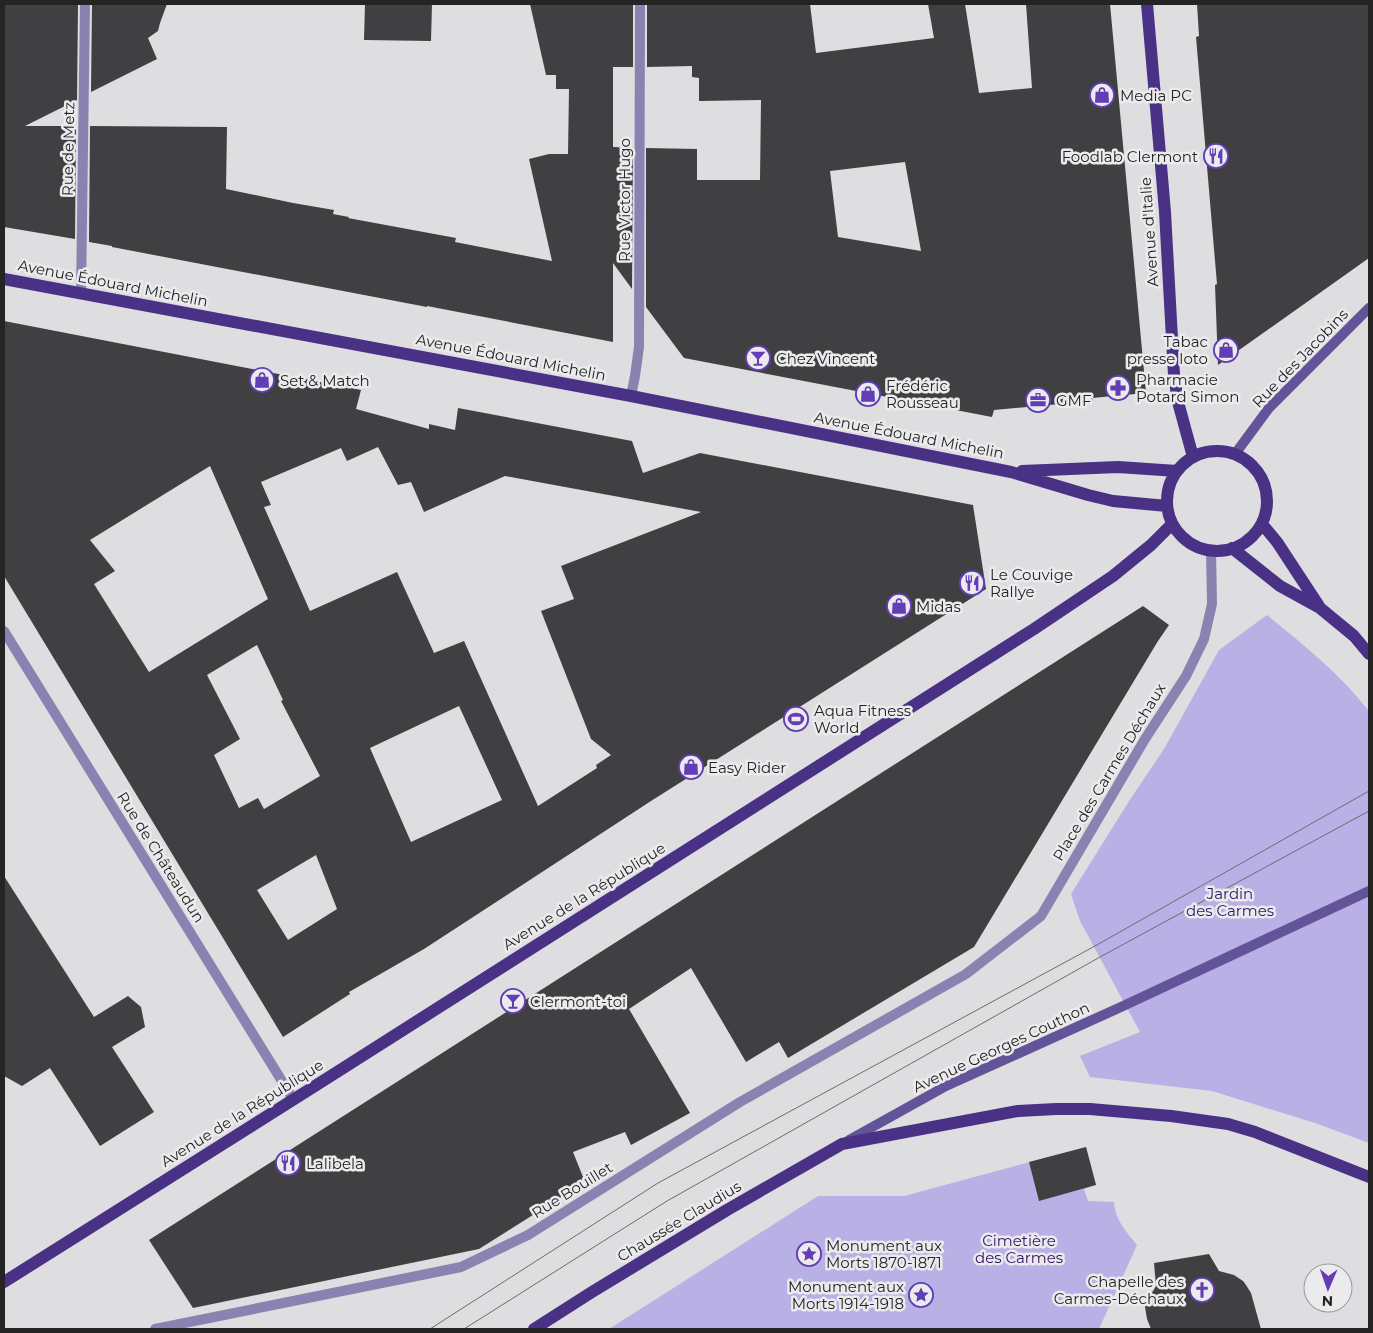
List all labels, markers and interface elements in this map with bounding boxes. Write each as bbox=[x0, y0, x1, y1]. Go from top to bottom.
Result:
shop icon: Media PC bbox=[1089, 82, 1115, 108]
place label: Media PC bbox=[1120, 86, 1192, 105]
street label: Rue de Metz bbox=[58, 101, 78, 196]
street label: Rue Victor Hugo bbox=[615, 138, 634, 262]
restaurant icon: Foodlab Clermont bbox=[1203, 143, 1229, 169]
place label: Foodlab Clermont bbox=[1062, 147, 1198, 166]
street label: Avenue d'Italie bbox=[1136, 176, 1162, 288]
street label: Avenue Édouard Michelin bbox=[16, 255, 210, 311]
street label: Rue des Jacobins bbox=[1248, 305, 1352, 411]
street label: Avenue Édouard Michelin bbox=[414, 329, 608, 385]
place label: Tabac presse loto bbox=[1127, 332, 1208, 368]
shop icon: Tabac presse loto bbox=[1213, 337, 1239, 363]
bar icon: Chez Vincent bbox=[745, 345, 771, 371]
place label: Chez Vincent bbox=[776, 349, 875, 368]
shop icon: Set & Match bbox=[249, 367, 275, 393]
place label: Pharmacie Potard Simon bbox=[1136, 370, 1239, 406]
place label: Set & Match bbox=[280, 371, 370, 390]
pharmacy icon: Pharmacie Potard Simon bbox=[1105, 375, 1131, 401]
place label: Frédéric Rousseau bbox=[886, 376, 959, 412]
shop icon: Frédéric Rousseau bbox=[855, 381, 881, 407]
office icon: GMF bbox=[1025, 387, 1051, 413]
place label: GMF bbox=[1056, 391, 1091, 410]
street label: Avenue Édouard Michelin bbox=[812, 407, 1006, 463]
place label: Le Couvige Rallye bbox=[990, 565, 1073, 601]
restaurant icon: Le Couvige Rallye bbox=[959, 570, 985, 596]
shop icon: Midas bbox=[886, 593, 912, 619]
place label: Midas bbox=[916, 597, 961, 616]
street label: Place des Carmes Déchaux bbox=[1048, 680, 1170, 864]
place label: Aqua Fitness World bbox=[814, 701, 911, 737]
sports icon: Aqua Fitness World bbox=[783, 706, 809, 732]
shop icon: Easy Rider bbox=[678, 754, 704, 780]
place label: Easy Rider bbox=[708, 758, 786, 777]
street label: Rue de Châteaudun bbox=[113, 788, 209, 926]
street label: Avenue de la République bbox=[499, 838, 669, 954]
park label: Jardin des Carmes bbox=[1186, 884, 1274, 920]
bar icon: Clermont-toi bbox=[500, 988, 526, 1014]
place label: Clermont-toi bbox=[530, 992, 626, 1011]
street label: Avenue Georges Couthon bbox=[910, 998, 1092, 1096]
street label: Avenue de la République bbox=[157, 1055, 327, 1171]
restaurant icon: Lalibela bbox=[275, 1150, 301, 1176]
place label: Lalibela bbox=[306, 1154, 364, 1173]
street label: Rue Bouillet bbox=[528, 1158, 616, 1222]
street label: Chaussée Claudius bbox=[613, 1176, 745, 1266]
park label: Cimetière des Carmes bbox=[975, 1231, 1063, 1267]
place label: Monument aux Morts 1870-1871 bbox=[826, 1236, 942, 1272]
place icon: Monument aux Morts 1870-1871 bbox=[796, 1241, 822, 1267]
north arrow bbox=[1303, 1263, 1353, 1313]
place label: Chapelle des Carmes-Déchaux bbox=[1054, 1272, 1184, 1308]
place label: Monument aux Morts 1914-1918 bbox=[788, 1277, 904, 1313]
church icon: Chapelle des Carmes-Déchaux bbox=[1189, 1277, 1215, 1303]
place icon: Monument aux Morts 1914-1918 bbox=[908, 1282, 934, 1308]
text: N bbox=[1322, 1292, 1334, 1310]

